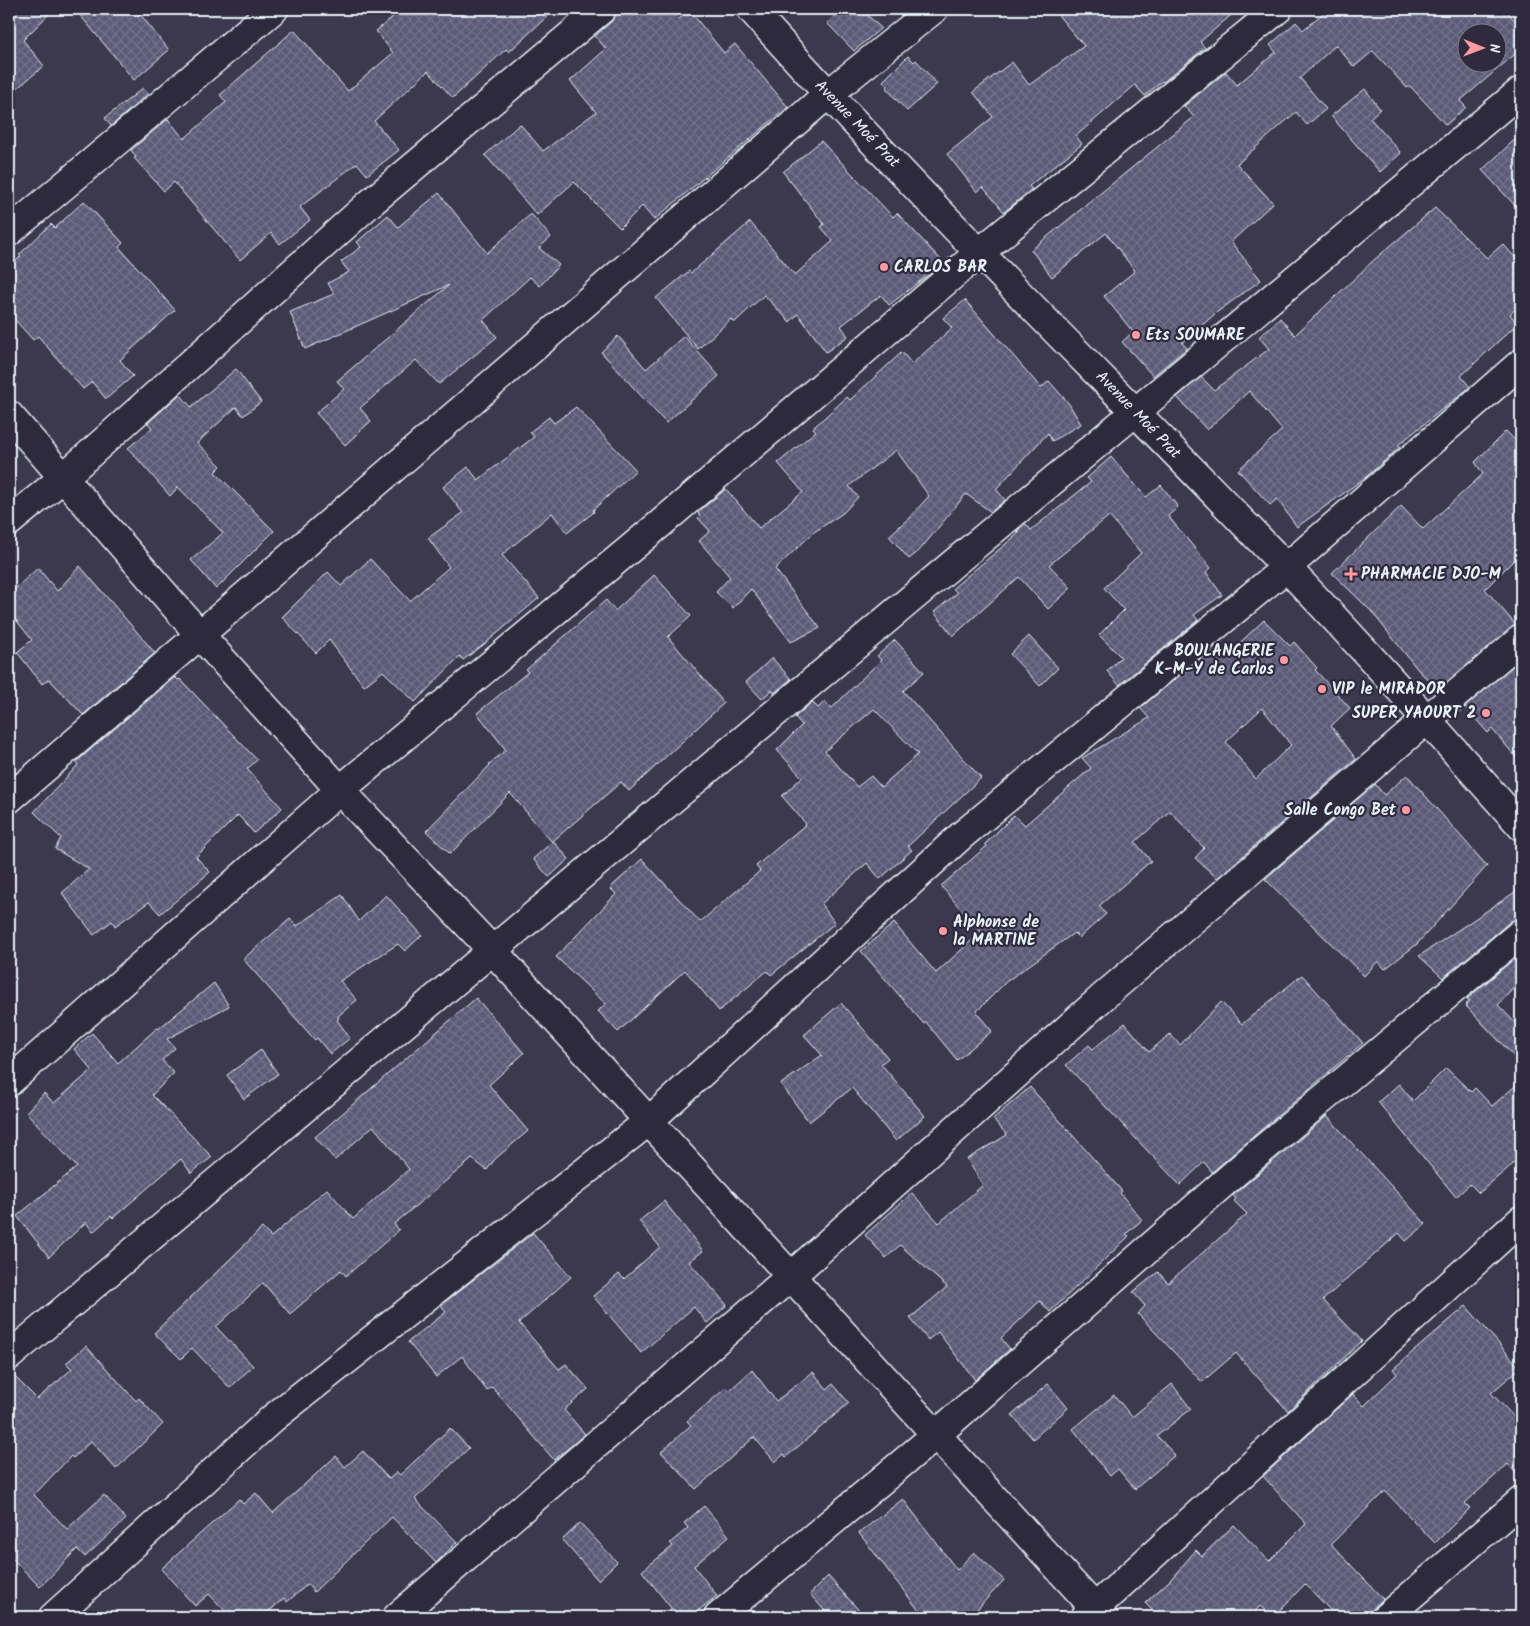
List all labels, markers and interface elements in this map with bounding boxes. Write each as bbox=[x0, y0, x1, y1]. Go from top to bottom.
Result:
north arrow bbox=[1458, 22, 1508, 72]
text: N bbox=[1483, 44, 1505, 53]
street label: Avenue Moé Prat bbox=[808, 74, 906, 174]
place label: CARLOS BAR bbox=[894, 255, 987, 280]
marker: CARLOS BAR bbox=[878, 261, 890, 273]
place label: Ets SOUMARE bbox=[1146, 323, 1246, 348]
marker: Ets SOUMARE bbox=[1130, 329, 1142, 341]
street label: Avenue Moé Prat bbox=[1089, 365, 1187, 465]
place label: PHARMACIE DJO-M bbox=[1361, 562, 1502, 587]
marker: PHARMACIE DJO-M bbox=[1345, 568, 1357, 580]
place label: BOULANGERIE K-M-Y de Carlos bbox=[1155, 639, 1275, 682]
marker: BOULANGERIE K-M-Y de Carlos bbox=[1278, 654, 1290, 666]
place label: VIP le MIRADOR bbox=[1332, 677, 1446, 702]
marker: VIP le MIRADOR bbox=[1316, 683, 1328, 695]
place label: SUPER YAOURT 2 bbox=[1352, 701, 1476, 726]
marker: SUPER YAOURT 2 bbox=[1480, 707, 1492, 719]
place label: Salle Congo Bet bbox=[1284, 798, 1397, 823]
marker: Salle Congo Bet bbox=[1400, 804, 1412, 816]
place label: Alphonse de la MARTINE bbox=[953, 910, 1039, 953]
marker: Alphonse de la MARTINE bbox=[937, 925, 949, 937]

